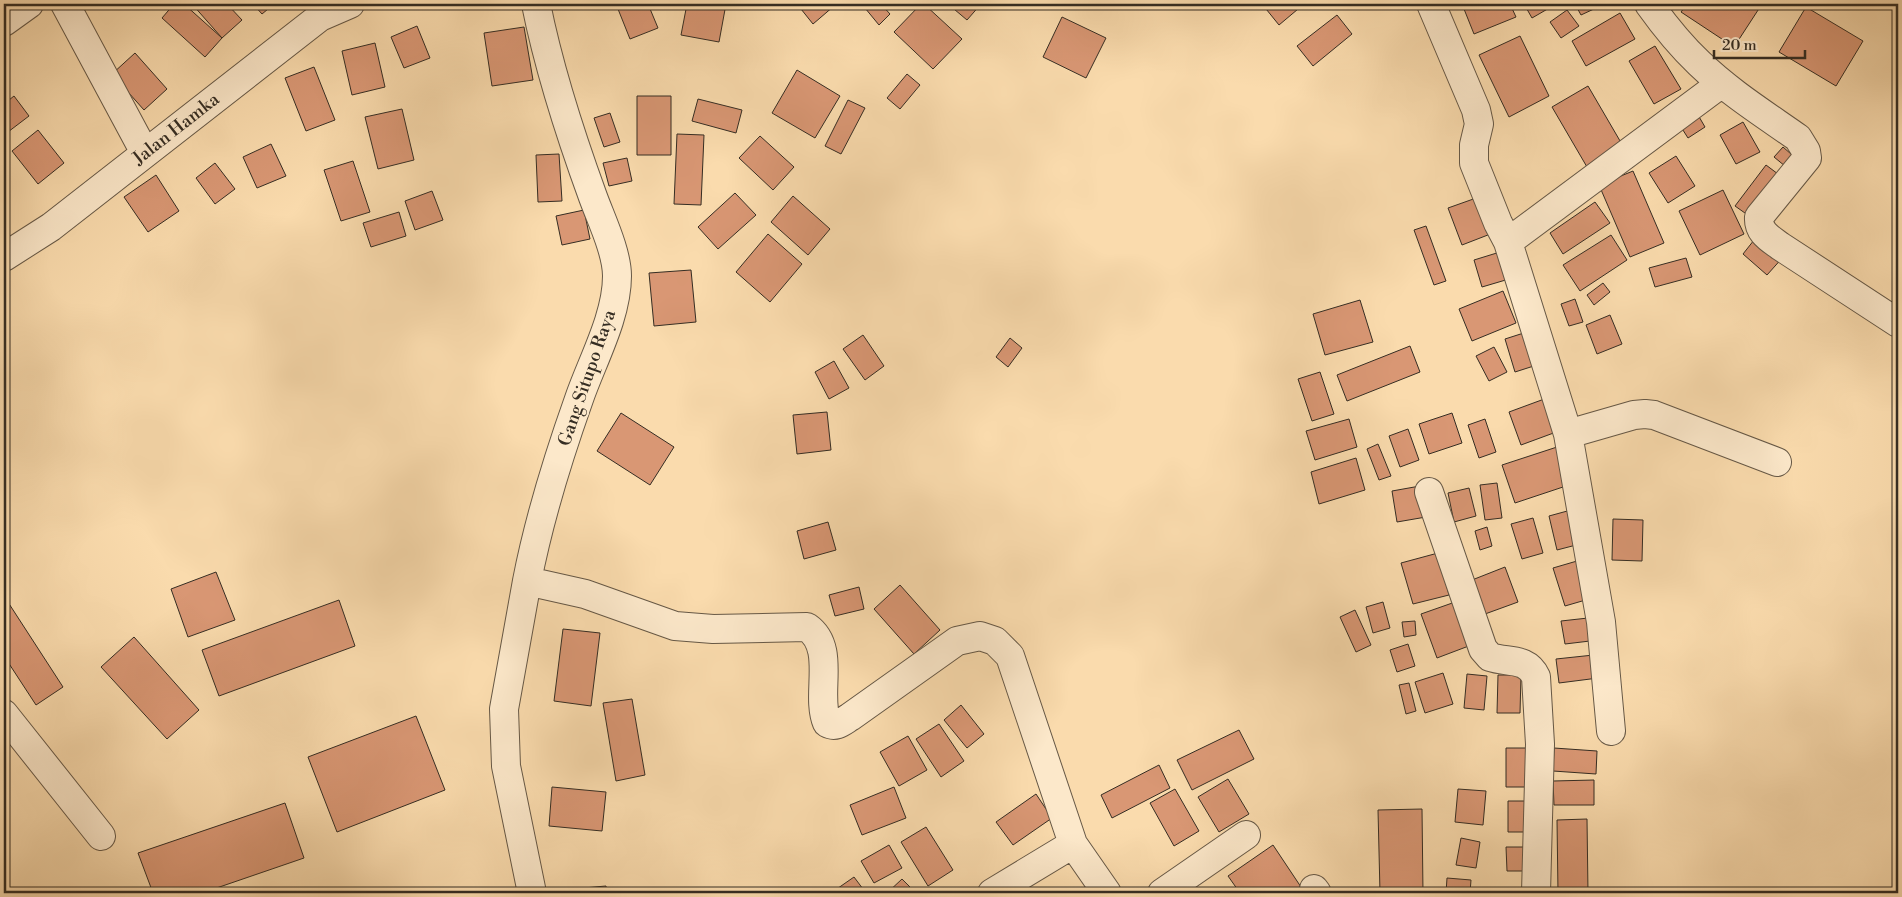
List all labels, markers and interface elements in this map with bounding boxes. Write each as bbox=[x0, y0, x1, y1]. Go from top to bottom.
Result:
scale bar bbox=[1714, 28, 1806, 60]
text: 20 m bbox=[1722, 36, 1757, 55]
street label: Jalan Hamka bbox=[127, 87, 225, 171]
street label: Gang Situpo Raya bbox=[553, 306, 621, 449]

